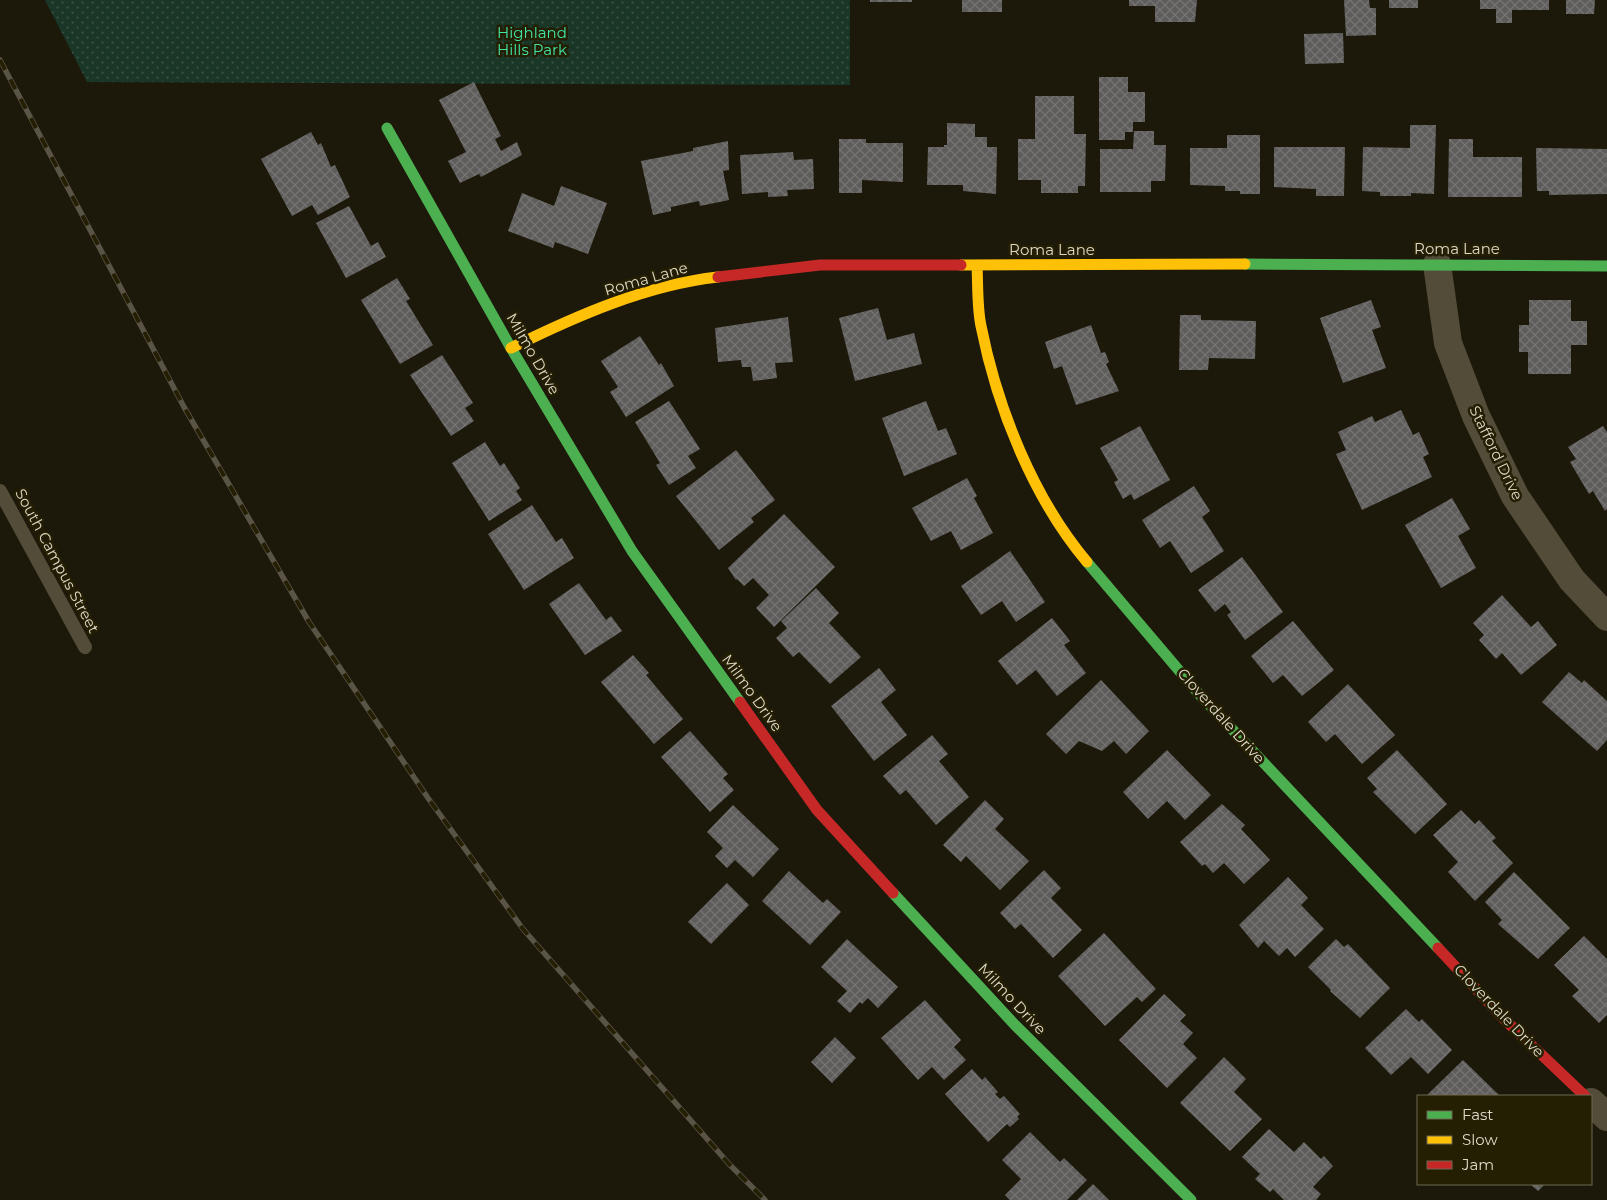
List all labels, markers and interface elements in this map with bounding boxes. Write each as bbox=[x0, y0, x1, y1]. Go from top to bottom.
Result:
park label: Highland Hills Park bbox=[497, 23, 567, 59]
street label: Roma Lane bbox=[1414, 239, 1500, 258]
street label: Roma Lane bbox=[1009, 240, 1095, 259]
street label: Roma Lane bbox=[602, 258, 690, 299]
street label: Milmo Drive bbox=[502, 310, 564, 398]
street label: Stafford Drive bbox=[1465, 403, 1527, 503]
street label: South Campus Street bbox=[11, 485, 104, 636]
street label: Milmo Drive bbox=[718, 650, 787, 735]
street label: Cloverdale Drive bbox=[1173, 664, 1269, 767]
street label: Milmo Drive bbox=[974, 959, 1050, 1038]
street label: Cloverdale Drive bbox=[1450, 960, 1549, 1061]
legend bbox=[1417, 1095, 1592, 1185]
text: Fast bbox=[1462, 1105, 1493, 1124]
text: Slow bbox=[1462, 1130, 1498, 1149]
text: Jam bbox=[1461, 1155, 1494, 1174]

